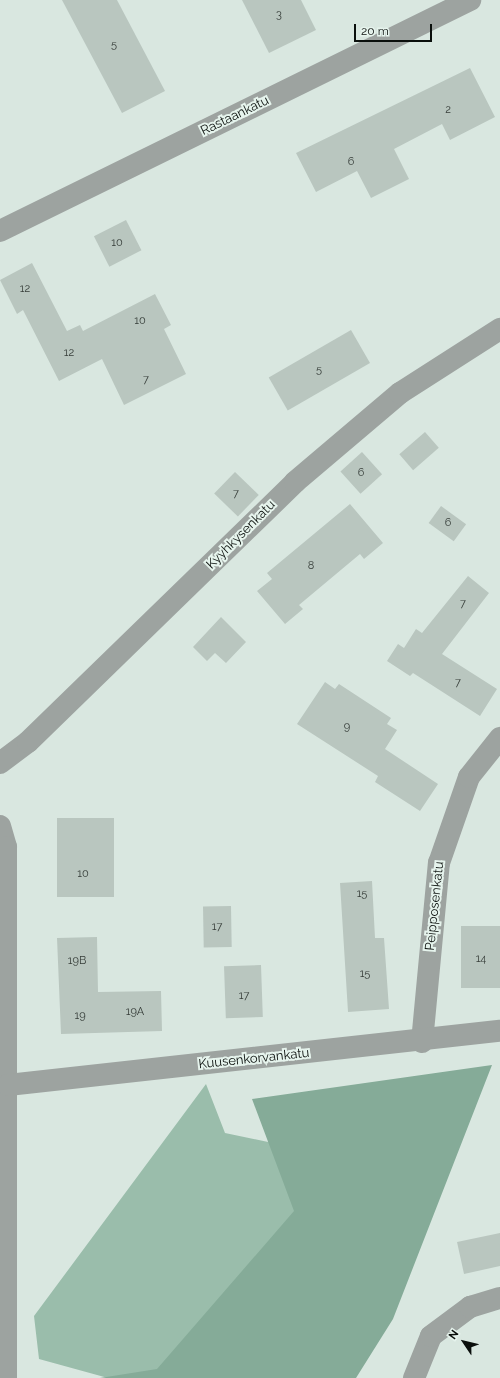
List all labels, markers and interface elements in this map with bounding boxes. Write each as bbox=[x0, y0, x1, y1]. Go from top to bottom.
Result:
house number: 3 bbox=[276, 8, 282, 22]
scale bar bbox=[356, 16, 434, 42]
text: 20 m bbox=[361, 24, 389, 38]
house number: 5 bbox=[111, 38, 117, 52]
street label: Rastaankatu bbox=[198, 93, 272, 139]
house number: 2 bbox=[445, 103, 451, 117]
house number: 6 bbox=[348, 155, 354, 169]
house number: 10 bbox=[111, 236, 123, 250]
house number: 12 bbox=[20, 282, 30, 296]
house number: 10 bbox=[134, 314, 146, 328]
house number: 12 bbox=[64, 346, 74, 360]
house number: 5 bbox=[316, 363, 322, 377]
house number: 7 bbox=[143, 373, 149, 387]
house number: 6 bbox=[358, 466, 364, 480]
house number: 7 bbox=[233, 487, 239, 501]
street label: Kyyhkysenkatu bbox=[203, 497, 279, 573]
house number: 6 bbox=[445, 516, 451, 530]
house number: 8 bbox=[308, 559, 314, 573]
house number: 7 bbox=[460, 597, 466, 611]
house number: 7 bbox=[455, 676, 461, 690]
house number: 9 bbox=[344, 720, 350, 734]
street label: Peipposenkatu bbox=[423, 861, 447, 951]
house number: 10 bbox=[77, 867, 89, 881]
house number: 15 bbox=[357, 887, 367, 901]
house number: 17 bbox=[212, 920, 222, 934]
house number: 14 bbox=[476, 952, 486, 966]
house number: 19B bbox=[68, 954, 86, 968]
house number: 15 bbox=[360, 967, 370, 981]
house number: 17 bbox=[239, 989, 249, 1003]
house number: 19A bbox=[126, 1005, 144, 1019]
house number: 19 bbox=[74, 1009, 86, 1023]
street label: Kuusenkorvankatu bbox=[198, 1045, 310, 1073]
north arrow bbox=[444, 1322, 484, 1362]
text: N bbox=[446, 1328, 461, 1342]

